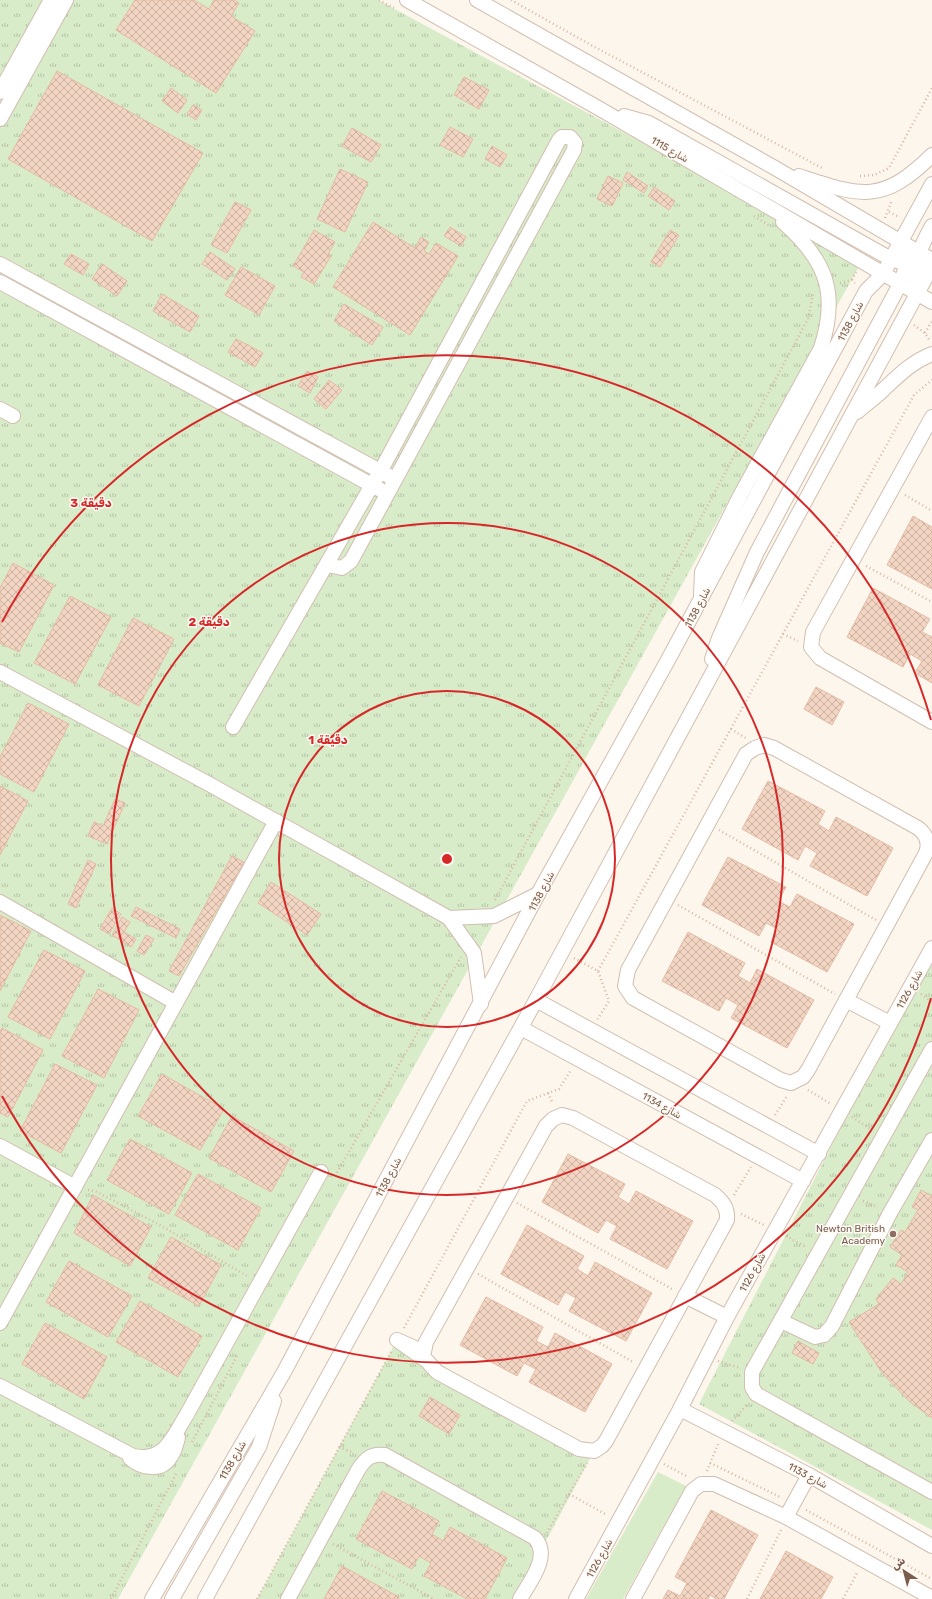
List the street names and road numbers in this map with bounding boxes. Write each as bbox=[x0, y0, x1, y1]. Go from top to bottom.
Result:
street label: شارع 1115 bbox=[648, 134, 690, 166]
street label: شارع 1138 bbox=[835, 300, 867, 344]
street label: شارع 1138 bbox=[682, 586, 714, 630]
street label: شارع 1138 bbox=[526, 870, 558, 914]
street label: شارع 1126 bbox=[894, 968, 926, 1012]
street label: شارع 1134 bbox=[639, 1090, 683, 1122]
street label: شارع 1138 bbox=[373, 1156, 405, 1200]
street label: شارع 1126 bbox=[737, 1251, 769, 1295]
street label: شارع 1138 bbox=[217, 1439, 250, 1483]
street label: شارع 1133 bbox=[785, 1460, 829, 1492]
street label: شارع 1126 bbox=[584, 1537, 616, 1581]

